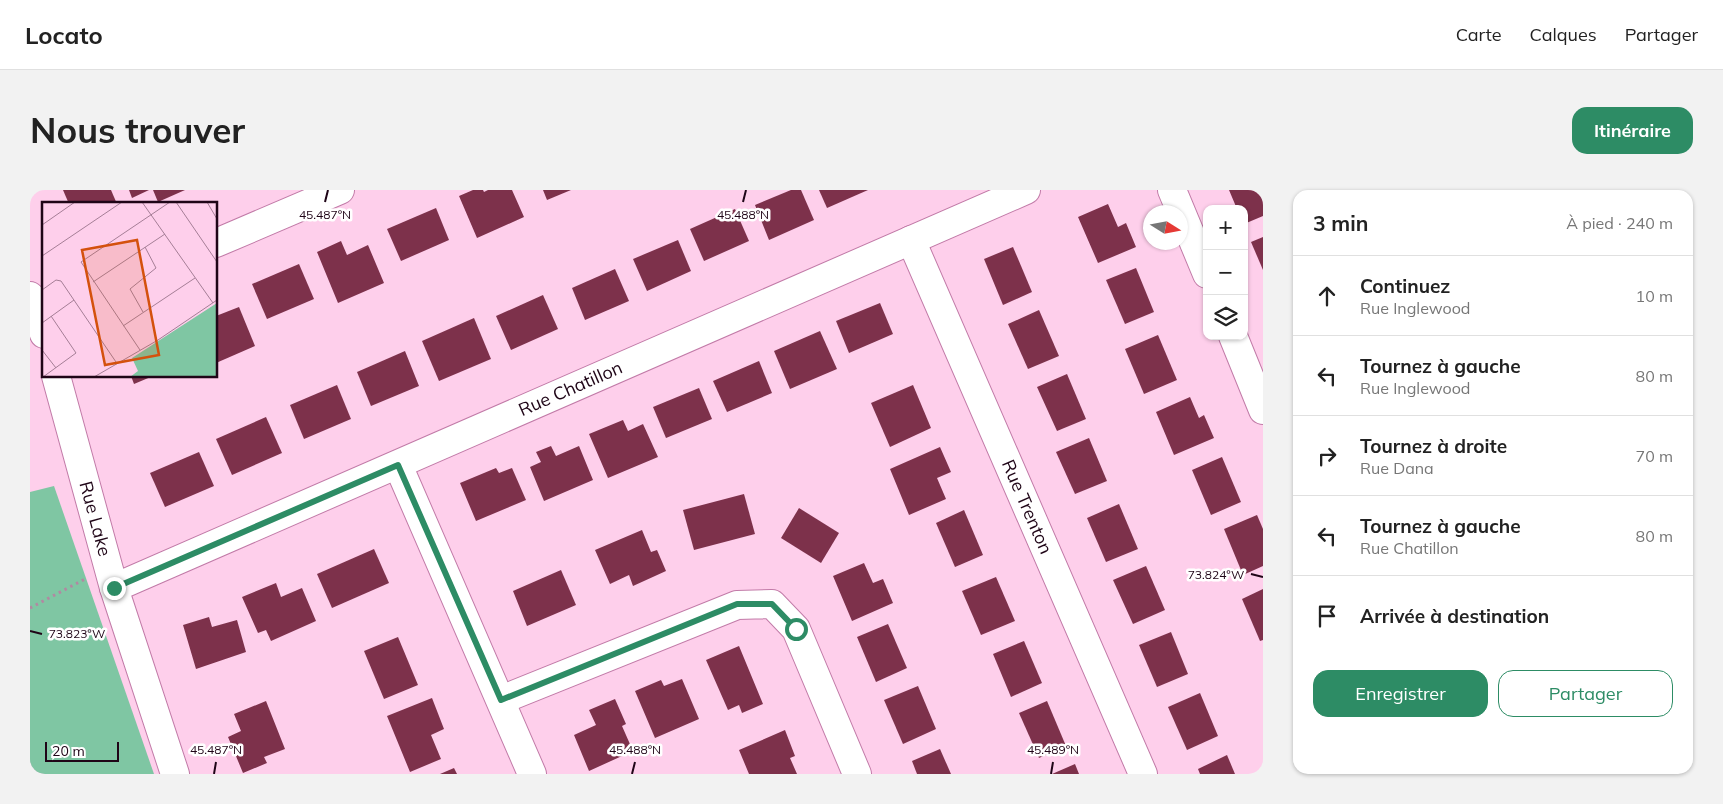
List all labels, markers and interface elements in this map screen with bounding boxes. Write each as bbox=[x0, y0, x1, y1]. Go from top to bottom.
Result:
text: Locato bbox=[25, 20, 103, 50]
text: Carte bbox=[1456, 23, 1502, 46]
text: Calques bbox=[1530, 23, 1597, 46]
text: Partager bbox=[1625, 23, 1698, 46]
button: Itinéraire bbox=[1572, 107, 1693, 154]
text: Nous trouver bbox=[30, 108, 245, 152]
inset map bbox=[42, 202, 218, 378]
north arrow bbox=[1143, 205, 1188, 250]
map controls bbox=[1203, 205, 1248, 340]
button: + bbox=[1203, 205, 1248, 250]
text: 45.487°N bbox=[299, 207, 351, 222]
text: 45.488°N bbox=[717, 207, 769, 222]
text: 3 min bbox=[1313, 210, 1368, 236]
text: À pied · 240 m bbox=[1566, 213, 1673, 233]
button: − bbox=[1203, 250, 1248, 295]
text: Continuez bbox=[1360, 274, 1450, 298]
icon: ahead bbox=[1313, 282, 1341, 310]
text: 10 m bbox=[1636, 286, 1673, 306]
button: layers bbox=[1203, 295, 1248, 340]
text: Rue Inglewood bbox=[1360, 298, 1470, 318]
text: Tournez à gauche bbox=[1360, 354, 1521, 378]
street label: Rue Chatillon bbox=[515, 356, 626, 421]
icon: left bbox=[1313, 362, 1341, 390]
text: 80 m bbox=[1636, 366, 1673, 386]
text: Rue Inglewood bbox=[1360, 378, 1470, 398]
text: Tournez à droite bbox=[1360, 434, 1507, 458]
icon: right bbox=[1313, 442, 1341, 470]
text: 70 m bbox=[1636, 446, 1673, 466]
street label: Rue Trenton bbox=[997, 456, 1058, 557]
text: Rue Dana bbox=[1360, 458, 1434, 478]
street label: Rue Lake bbox=[74, 479, 117, 559]
text: Tournez à gauche bbox=[1360, 514, 1521, 538]
icon: left bbox=[1313, 522, 1341, 550]
text: 80 m bbox=[1636, 526, 1673, 546]
text: Rue Chatillon bbox=[1360, 538, 1459, 558]
text: 73.824°W bbox=[1188, 567, 1244, 582]
route end bbox=[103, 577, 126, 600]
icon: arrive bbox=[1313, 602, 1341, 630]
text: Arrivée à destination bbox=[1360, 604, 1549, 628]
route start bbox=[785, 618, 808, 641]
text: 73.823°W bbox=[49, 626, 105, 641]
button: Enregistrer bbox=[1313, 670, 1488, 717]
button: Partager bbox=[1498, 670, 1673, 717]
scale bar bbox=[45, 739, 119, 762]
text: 20 m bbox=[52, 742, 85, 760]
text: 45.487°N bbox=[190, 742, 242, 757]
text: 45.488°N bbox=[609, 742, 661, 757]
text: 45.489°N bbox=[1027, 742, 1079, 757]

